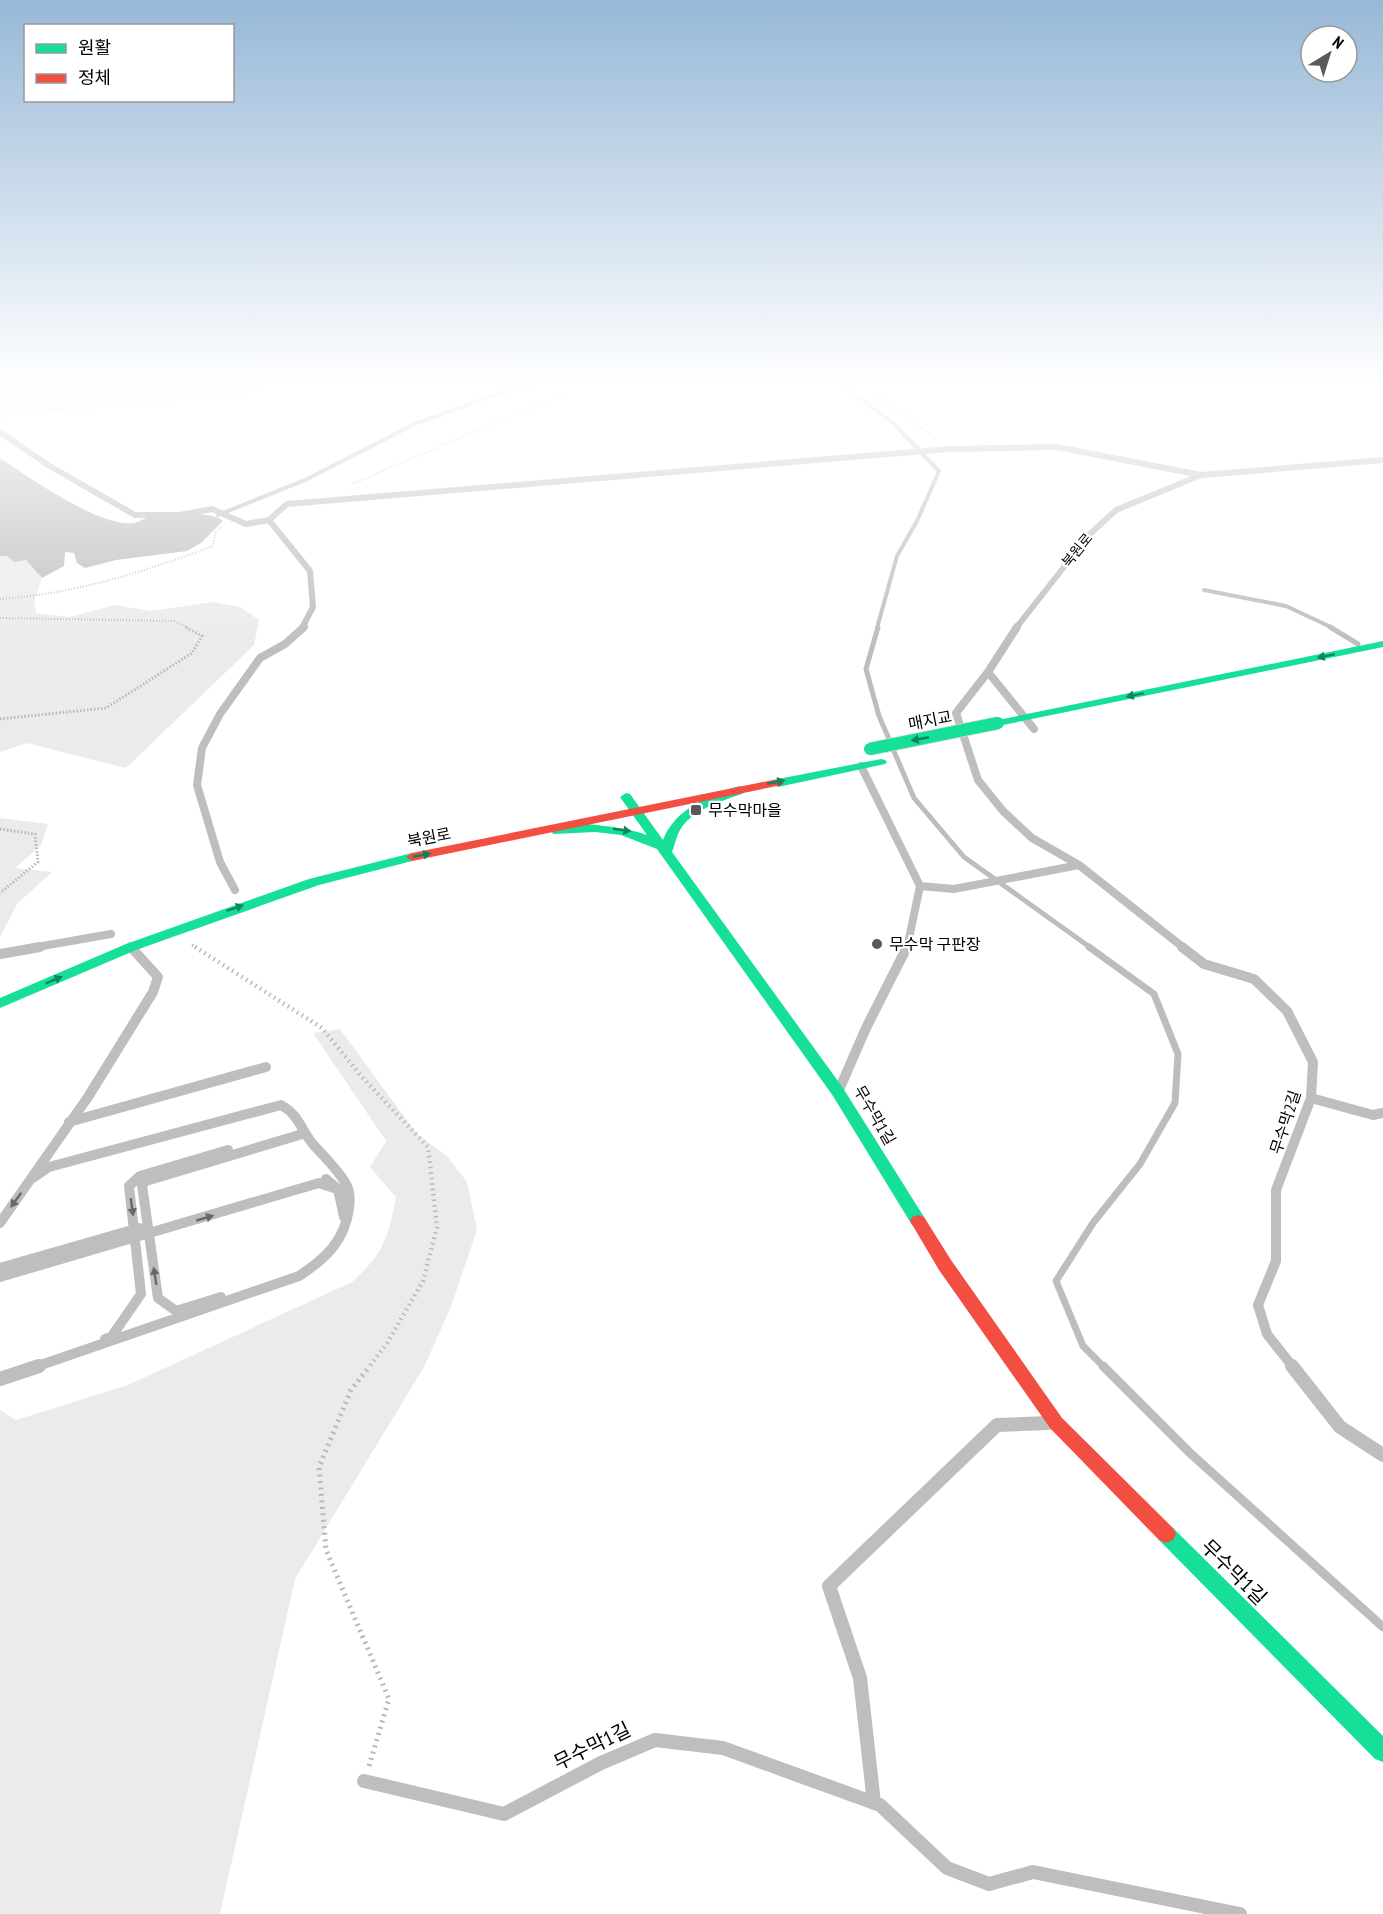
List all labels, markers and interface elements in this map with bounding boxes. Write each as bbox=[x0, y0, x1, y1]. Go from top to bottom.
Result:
legend bbox=[24, 24, 234, 102]
north arrow bbox=[1299, 24, 1359, 84]
text: N bbox=[1329, 32, 1348, 53]
text: 원활 bbox=[78, 36, 111, 59]
text: 정체 bbox=[78, 66, 111, 89]
street label: 북원로 bbox=[1058, 529, 1096, 571]
one-way arrow bbox=[1316, 652, 1335, 661]
one-way arrow bbox=[1125, 691, 1144, 700]
street label: 매지교 bbox=[906, 706, 954, 734]
one-way arrow bbox=[910, 735, 929, 744]
one-way arrow bbox=[767, 777, 786, 786]
place label: 무수막마을 bbox=[708, 800, 782, 820]
marker: 무수막마을 bbox=[689, 803, 703, 817]
street label: 북원로 bbox=[405, 823, 453, 851]
one-way arrow bbox=[613, 825, 632, 834]
one-way arrow bbox=[413, 850, 432, 859]
one-way arrow bbox=[226, 903, 244, 913]
place label: 무수막 구판장 bbox=[889, 934, 981, 954]
marker: 무수막 구판장 bbox=[870, 937, 884, 951]
one-way arrow bbox=[45, 975, 63, 985]
street label: 무수막1길 bbox=[850, 1081, 900, 1149]
street label: 무수막2길 bbox=[1265, 1087, 1305, 1157]
one-way arrow bbox=[10, 1192, 22, 1208]
one-way arrow bbox=[127, 1198, 137, 1217]
one-way arrow bbox=[196, 1213, 214, 1222]
one-way arrow bbox=[150, 1267, 159, 1286]
street label: 무수막1길 bbox=[1196, 1534, 1272, 1610]
street label: 무수막1길 bbox=[549, 1716, 635, 1776]

